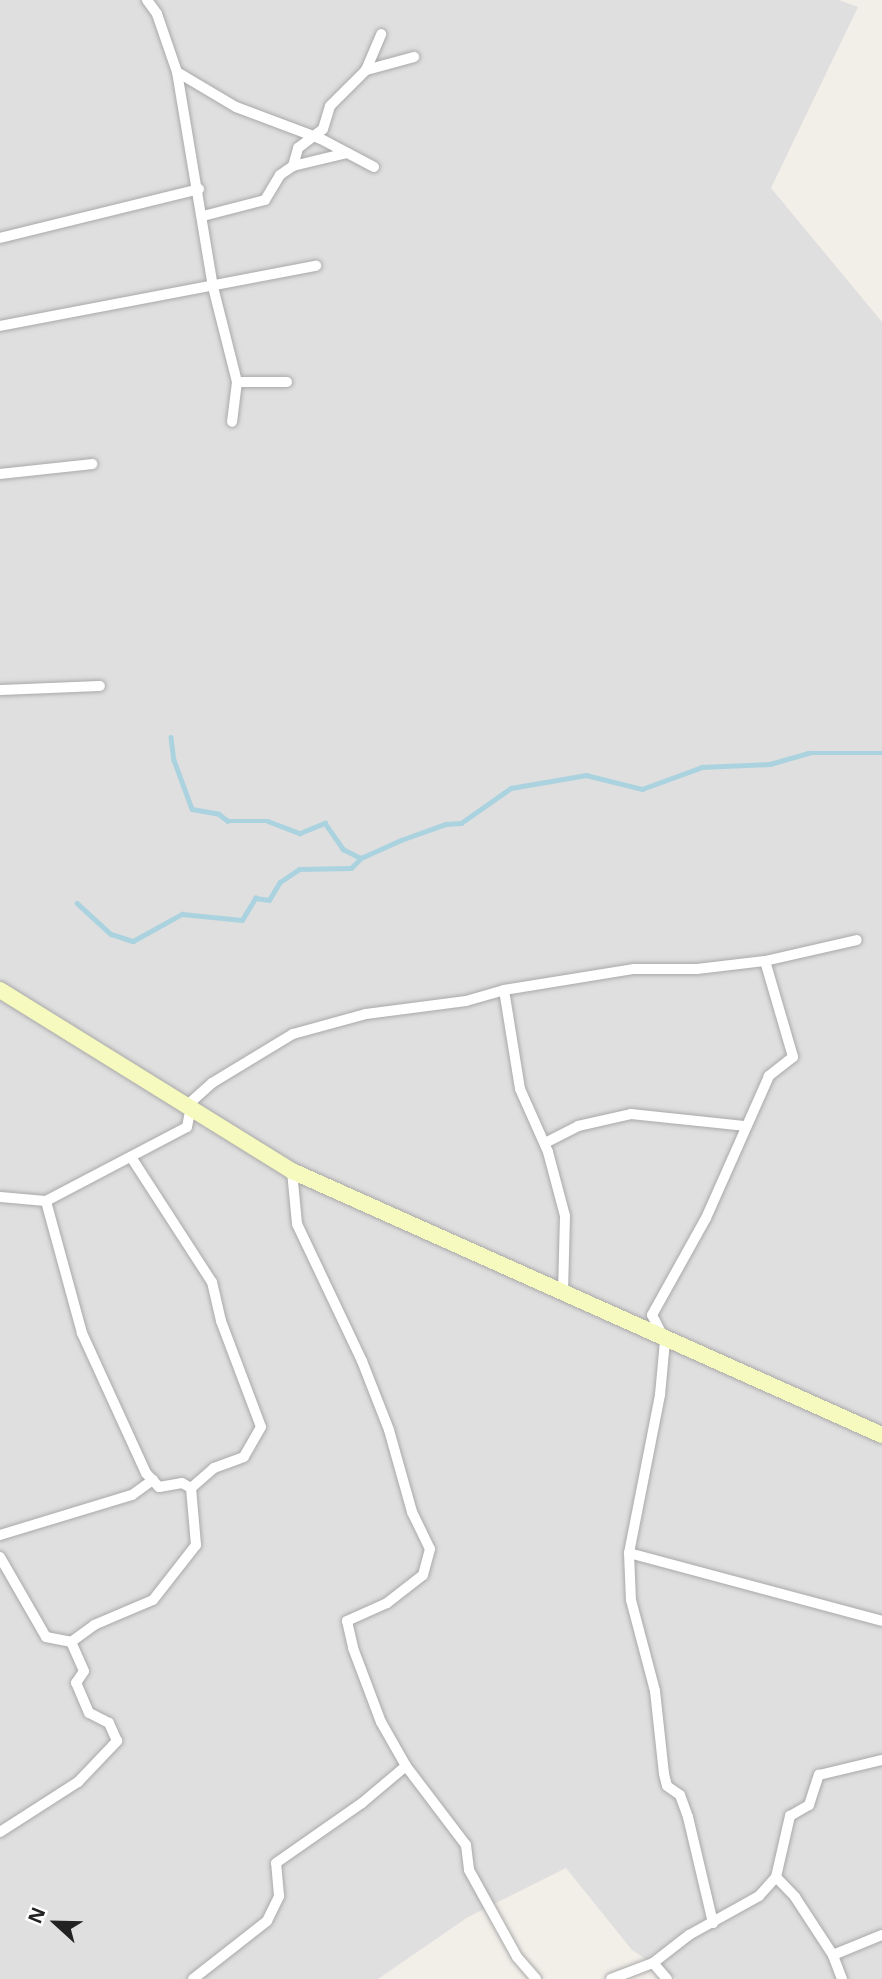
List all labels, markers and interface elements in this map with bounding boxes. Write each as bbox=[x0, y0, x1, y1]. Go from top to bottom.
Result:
north arrow bbox=[21, 1888, 91, 1958]
text: N bbox=[22, 1903, 51, 1927]

